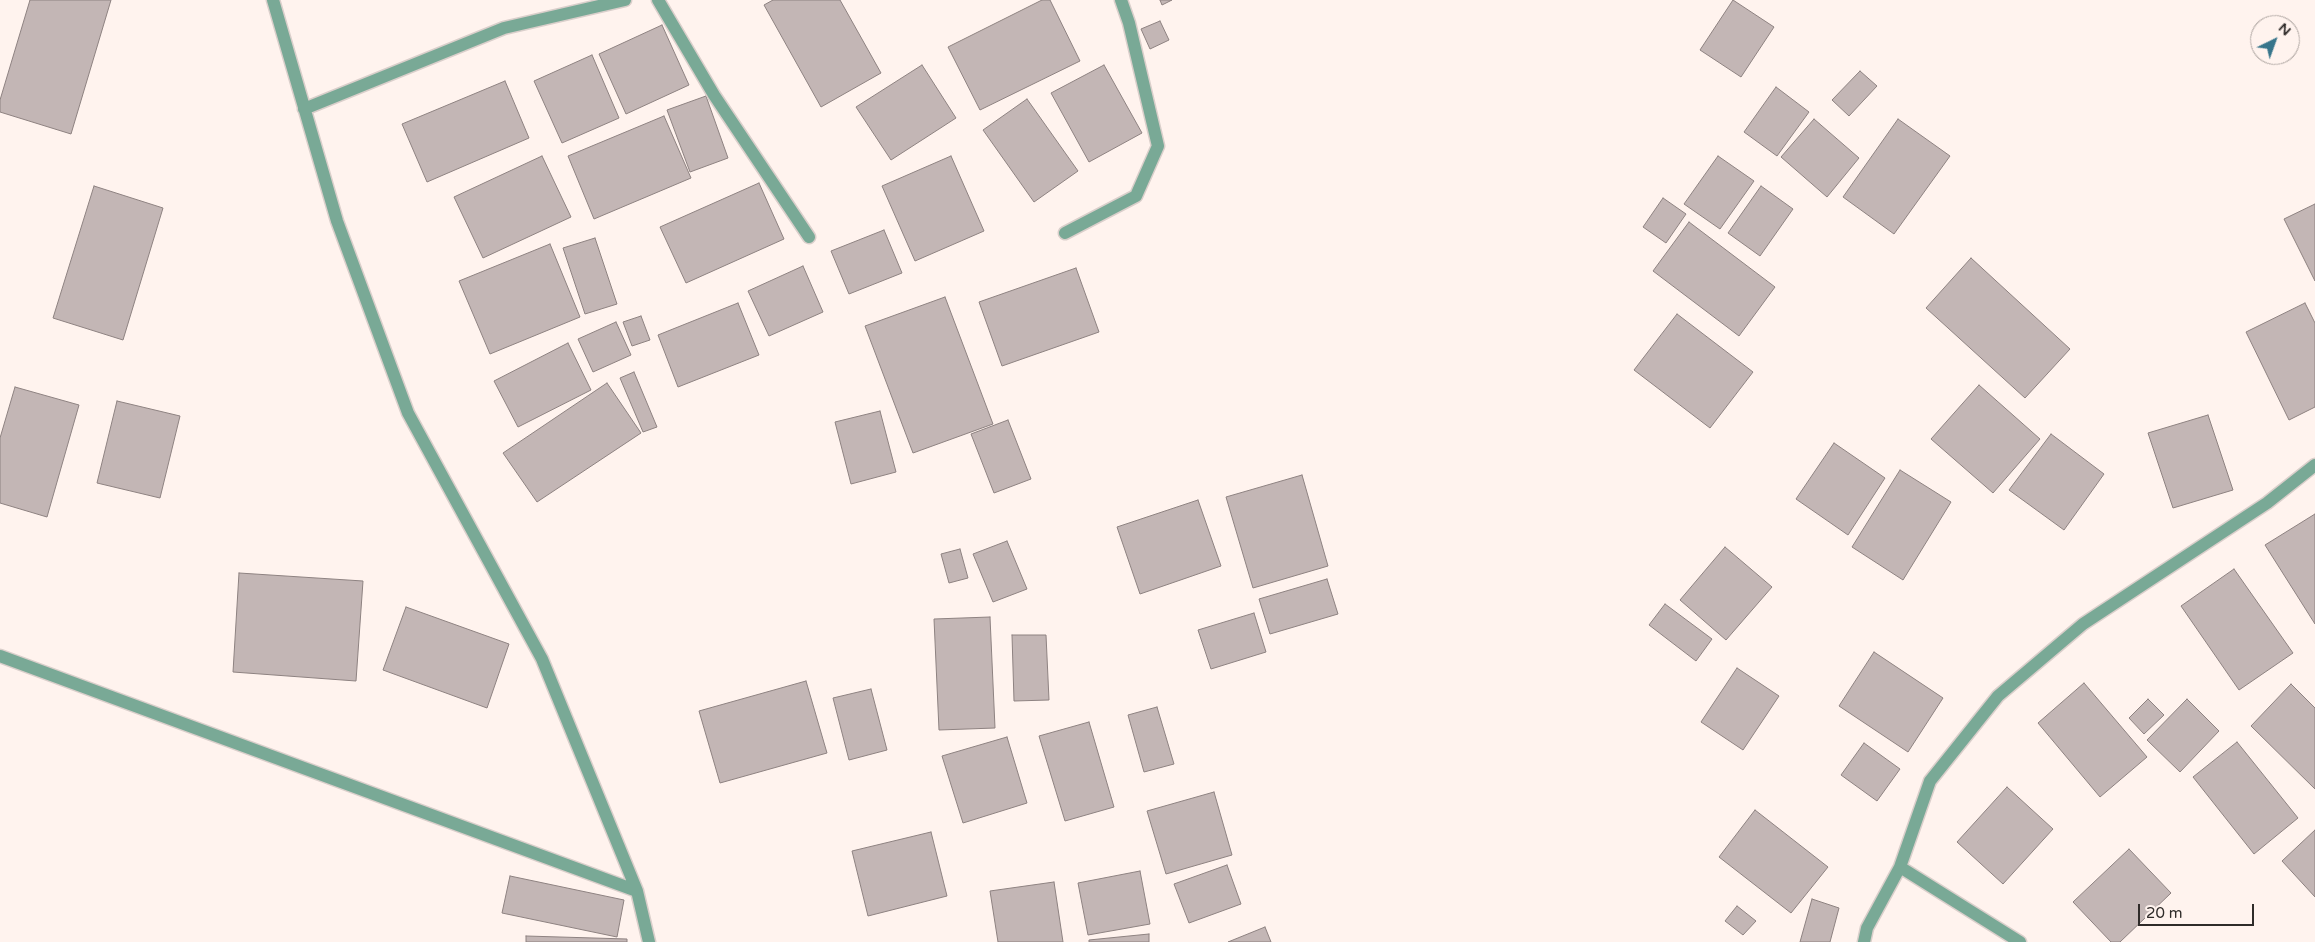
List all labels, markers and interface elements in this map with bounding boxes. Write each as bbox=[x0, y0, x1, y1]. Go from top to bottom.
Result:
north arrow bbox=[2250, 15, 2300, 65]
text: N bbox=[2275, 19, 2295, 39]
scale bar bbox=[2140, 894, 2256, 926]
text: 20 m bbox=[2146, 904, 2183, 922]

